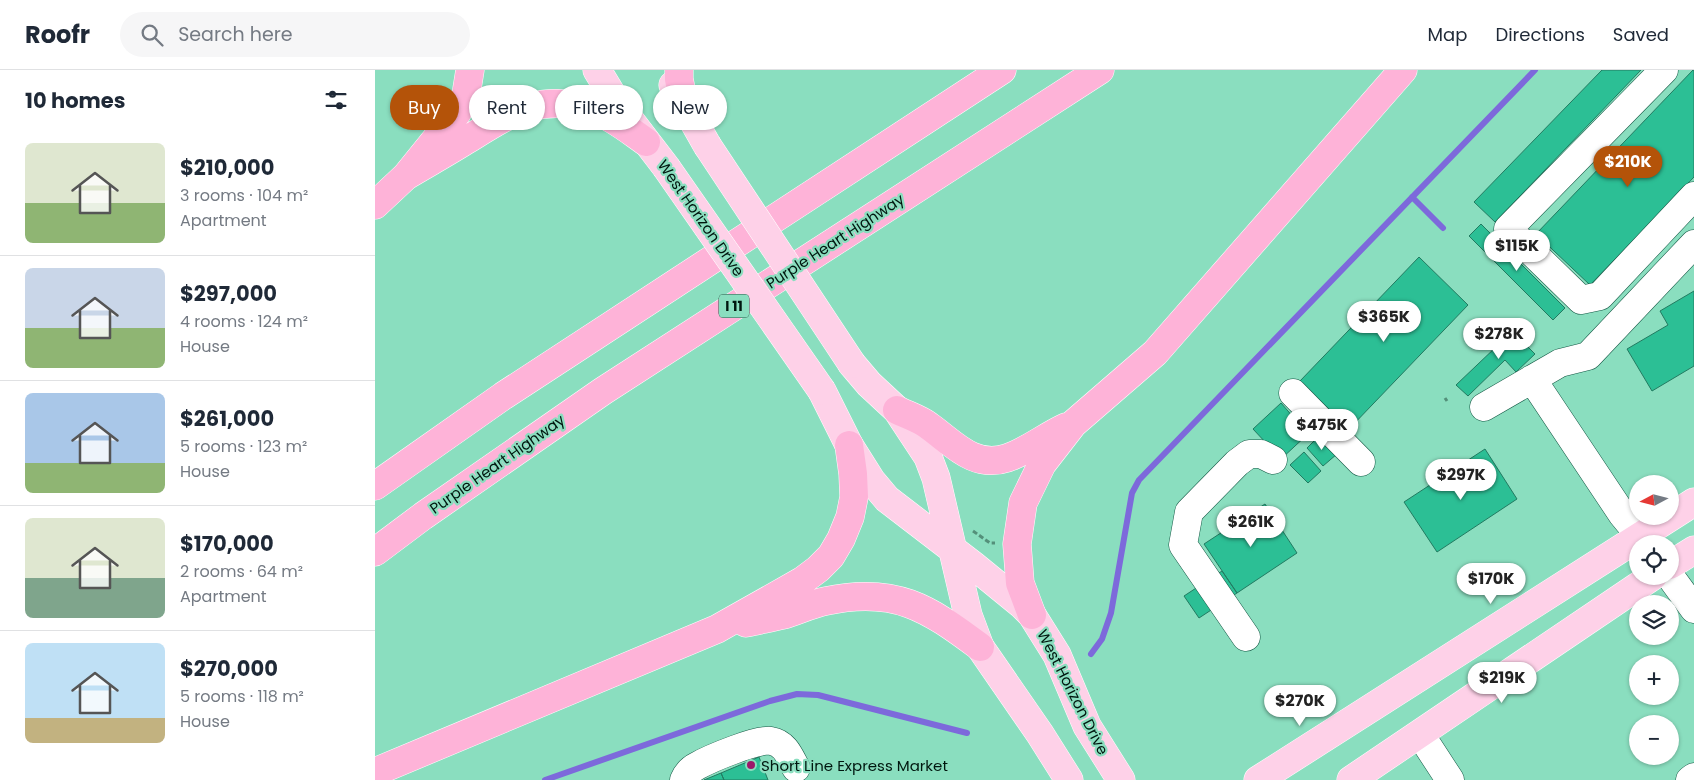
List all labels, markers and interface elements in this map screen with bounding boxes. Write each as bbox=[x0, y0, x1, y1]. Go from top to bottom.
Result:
search box bbox=[120, 12, 470, 57]
text: Roofr bbox=[25, 18, 90, 51]
icon: search bbox=[138, 21, 166, 49]
text: Search here bbox=[178, 21, 293, 48]
text: Map bbox=[1428, 22, 1467, 47]
text: Directions bbox=[1495, 22, 1585, 47]
text: Saved bbox=[1613, 22, 1669, 47]
chip: Buy bbox=[390, 85, 459, 130]
chip: Rent bbox=[469, 85, 545, 130]
chip: Filters bbox=[555, 85, 643, 130]
chip: New bbox=[653, 85, 727, 130]
text: 10 homes bbox=[25, 86, 125, 115]
icon: filters bbox=[322, 86, 350, 114]
pin: $210K bbox=[1593, 146, 1663, 188]
text: $210K bbox=[1604, 150, 1652, 173]
text: $210,000 bbox=[180, 153, 275, 182]
street label: West Horizon Drive bbox=[653, 155, 749, 281]
icon: home bbox=[65, 163, 125, 223]
text: 3 rooms · 104 m² bbox=[180, 184, 308, 207]
street label: Purple Heart Highway bbox=[762, 188, 909, 294]
text: Apartment bbox=[180, 209, 267, 232]
pin: $115K bbox=[1482, 230, 1552, 272]
text: $115K bbox=[1495, 234, 1539, 257]
text: $297,000 bbox=[180, 279, 277, 308]
icon: home bbox=[65, 288, 125, 348]
road number: I 11 bbox=[719, 295, 749, 318]
pin: $365K bbox=[1349, 300, 1419, 343]
text: $365K bbox=[1358, 305, 1410, 328]
text: 4 rooms · 124 m² bbox=[180, 310, 308, 333]
pin: $278K bbox=[1464, 318, 1534, 360]
text: $278K bbox=[1474, 322, 1524, 345]
text: House bbox=[180, 335, 230, 358]
text: $261,000 bbox=[180, 404, 274, 433]
pin: $475K bbox=[1287, 408, 1357, 451]
street label: Purple Heart Highway bbox=[425, 409, 569, 519]
icon: home bbox=[65, 413, 125, 473]
text: $475K bbox=[1296, 413, 1348, 436]
text: 5 rooms · 123 m² bbox=[180, 435, 307, 458]
pin: $297K bbox=[1426, 458, 1496, 501]
text: House bbox=[180, 460, 230, 483]
text: $297K bbox=[1436, 463, 1486, 486]
north arrow bbox=[1629, 475, 1679, 525]
map controls bbox=[1629, 475, 1679, 765]
pin: $261K bbox=[1216, 506, 1286, 548]
text: $261K bbox=[1227, 510, 1275, 533]
text: $170,000 bbox=[180, 529, 274, 558]
button: locate bbox=[1629, 535, 1679, 585]
icon: home bbox=[65, 538, 125, 598]
text: 2 rooms · 64 m² bbox=[180, 560, 303, 583]
pin: $170K bbox=[1456, 562, 1526, 605]
text: $170K bbox=[1468, 567, 1514, 590]
text: Apartment bbox=[180, 585, 267, 608]
button: layers bbox=[1629, 595, 1679, 645]
street label: West Horizon Drive bbox=[1032, 626, 1114, 758]
text: $270,000 bbox=[180, 654, 278, 683]
button: + bbox=[1629, 655, 1679, 705]
pin: $219K bbox=[1467, 662, 1537, 704]
icon: home bbox=[65, 663, 125, 723]
text: $219K bbox=[1479, 666, 1525, 689]
pin: $270K bbox=[1265, 684, 1335, 727]
text: 5 rooms · 118 m² bbox=[180, 685, 304, 708]
text: $270K bbox=[1275, 689, 1325, 712]
text: House bbox=[180, 710, 230, 733]
button: − bbox=[1629, 715, 1679, 765]
place label: Short Line Express Market bbox=[761, 755, 948, 776]
marker: Short Line Express Market bbox=[745, 759, 757, 771]

